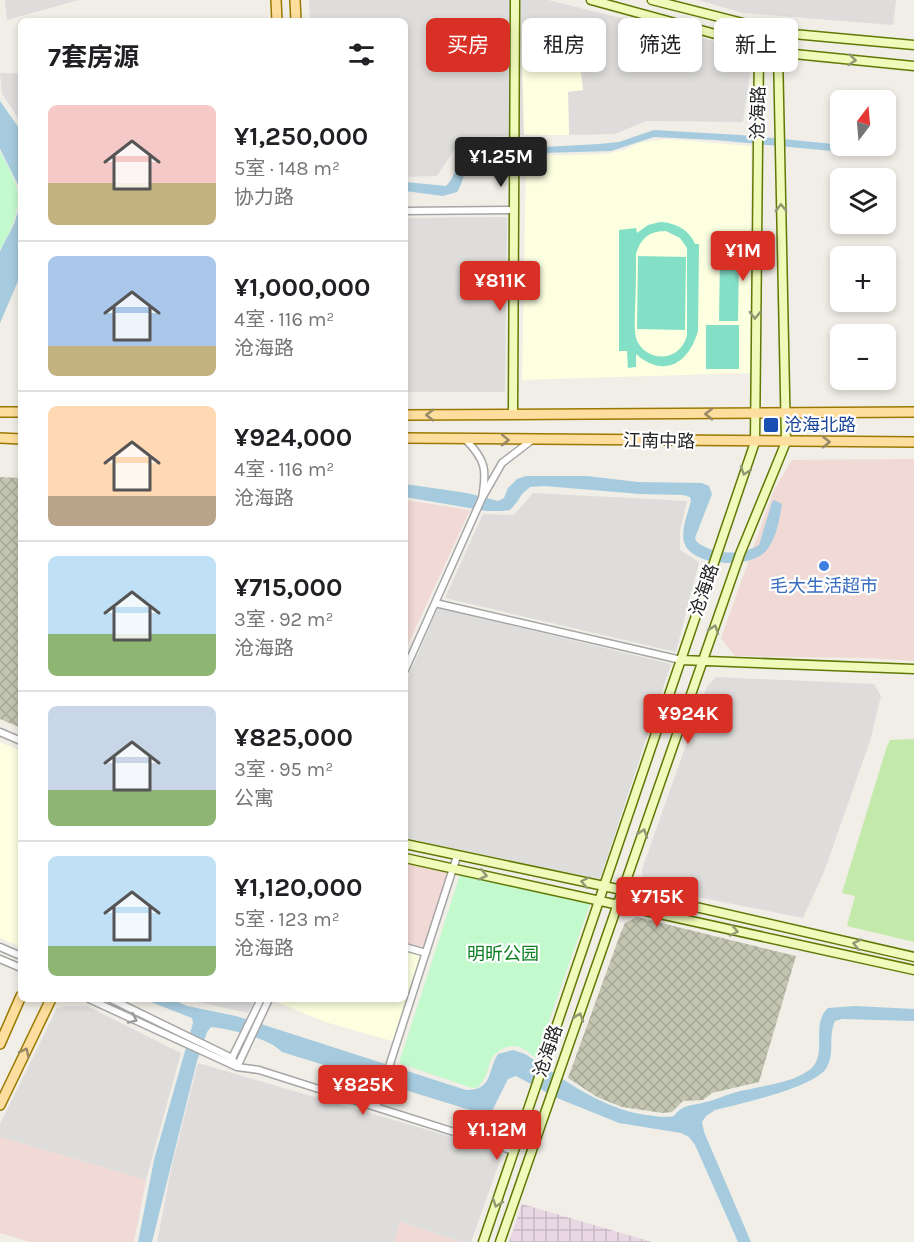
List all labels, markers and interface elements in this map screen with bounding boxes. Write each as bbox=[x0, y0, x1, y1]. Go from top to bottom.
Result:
chip: 买房 bbox=[426, 18, 510, 72]
chip: 租房 bbox=[522, 18, 606, 72]
chip: 筛选 bbox=[618, 18, 702, 72]
chip: 新上 bbox=[714, 18, 798, 72]
icon: filters bbox=[345, 38, 378, 71]
text: 7套房源 bbox=[48, 42, 139, 73]
one-way arrow bbox=[848, 53, 857, 66]
street label: 沧海路 bbox=[747, 86, 769, 140]
north arrow bbox=[830, 90, 896, 156]
map controls bbox=[830, 90, 896, 390]
text: ¥1,250,000 bbox=[234, 121, 368, 152]
icon: home bbox=[96, 129, 168, 201]
pin: ¥1.25M bbox=[452, 137, 550, 188]
text: ¥1.25M bbox=[469, 145, 533, 168]
text: 5室 · 148 m² bbox=[234, 157, 340, 180]
button: layers bbox=[830, 168, 896, 234]
text: 协力路 bbox=[234, 186, 294, 209]
one-way arrow bbox=[774, 204, 787, 213]
pin: ¥1M bbox=[714, 231, 772, 282]
text: ¥1M bbox=[725, 239, 761, 262]
button: + bbox=[830, 246, 896, 312]
pin: ¥811K bbox=[458, 261, 542, 312]
text: ¥811K bbox=[474, 269, 526, 292]
text: ¥1,000,000 bbox=[234, 272, 370, 303]
icon: home bbox=[96, 280, 168, 352]
text: 4室 · 116 m² bbox=[234, 308, 334, 331]
one-way arrow bbox=[749, 310, 761, 319]
button: − bbox=[830, 324, 896, 390]
text: 沧海路 bbox=[234, 337, 294, 360]
one-way arrow bbox=[704, 408, 713, 420]
one-way arrow bbox=[425, 409, 434, 421]
place label: 沧海北路 bbox=[784, 414, 856, 436]
marker: 沧海北路 bbox=[762, 416, 780, 434]
text: ¥924,000 bbox=[234, 422, 352, 453]
street label: 江南中路 bbox=[623, 429, 695, 453]
icon: home bbox=[96, 430, 168, 502]
one-way arrow bbox=[501, 433, 510, 446]
one-way arrow bbox=[822, 436, 831, 448]
text: 4室 · 116 m² bbox=[234, 458, 334, 481]
one-way arrow bbox=[740, 465, 752, 476]
text: 沧海路 bbox=[234, 487, 294, 510]
marker: 毛大生活超市 bbox=[817, 559, 831, 573]
street label: 沧海路 bbox=[685, 561, 723, 619]
text: ¥715,000 bbox=[234, 572, 343, 603]
place label: 毛大生活超市 bbox=[770, 575, 878, 597]
icon: home bbox=[96, 580, 168, 652]
text: 3室 · 92 m² bbox=[234, 608, 334, 631]
one-way arrow bbox=[707, 624, 720, 635]
text: 沧海路 bbox=[234, 637, 294, 660]
pin: ¥924K bbox=[646, 694, 730, 745]
text: ¥924K bbox=[657, 702, 719, 725]
text: ¥825,000 bbox=[234, 722, 353, 753]
icon: home bbox=[96, 730, 168, 802]
text: 3室 · 95 m² bbox=[234, 758, 333, 781]
text: 公寓 bbox=[234, 787, 274, 810]
one-way arrow bbox=[636, 828, 649, 839]
one-way arrow bbox=[477, 868, 487, 881]
text: ¥1,120,000 bbox=[234, 872, 362, 903]
one-way arrow bbox=[580, 877, 590, 890]
pin: ¥715K bbox=[615, 877, 699, 928]
icon: home bbox=[96, 880, 168, 952]
text: ¥715K bbox=[630, 885, 684, 908]
text: 5室 · 123 m² bbox=[234, 908, 340, 931]
one-way arrow bbox=[729, 924, 739, 937]
text: 沧海路 bbox=[234, 937, 294, 960]
one-way arrow bbox=[852, 938, 862, 951]
park label: 明昕公园 bbox=[467, 943, 539, 965]
one-way arrow bbox=[127, 1012, 138, 1024]
one-way arrow bbox=[571, 1012, 584, 1023]
street label: 沧海路 bbox=[529, 1022, 567, 1080]
one-way arrow bbox=[18, 1048, 30, 1059]
pin: ¥825K bbox=[321, 1065, 405, 1116]
text: ¥825K bbox=[332, 1073, 394, 1096]
pin: ¥1.12M bbox=[448, 1110, 546, 1161]
text: ¥1.12M bbox=[467, 1118, 527, 1141]
one-way arrow bbox=[491, 1197, 504, 1208]

